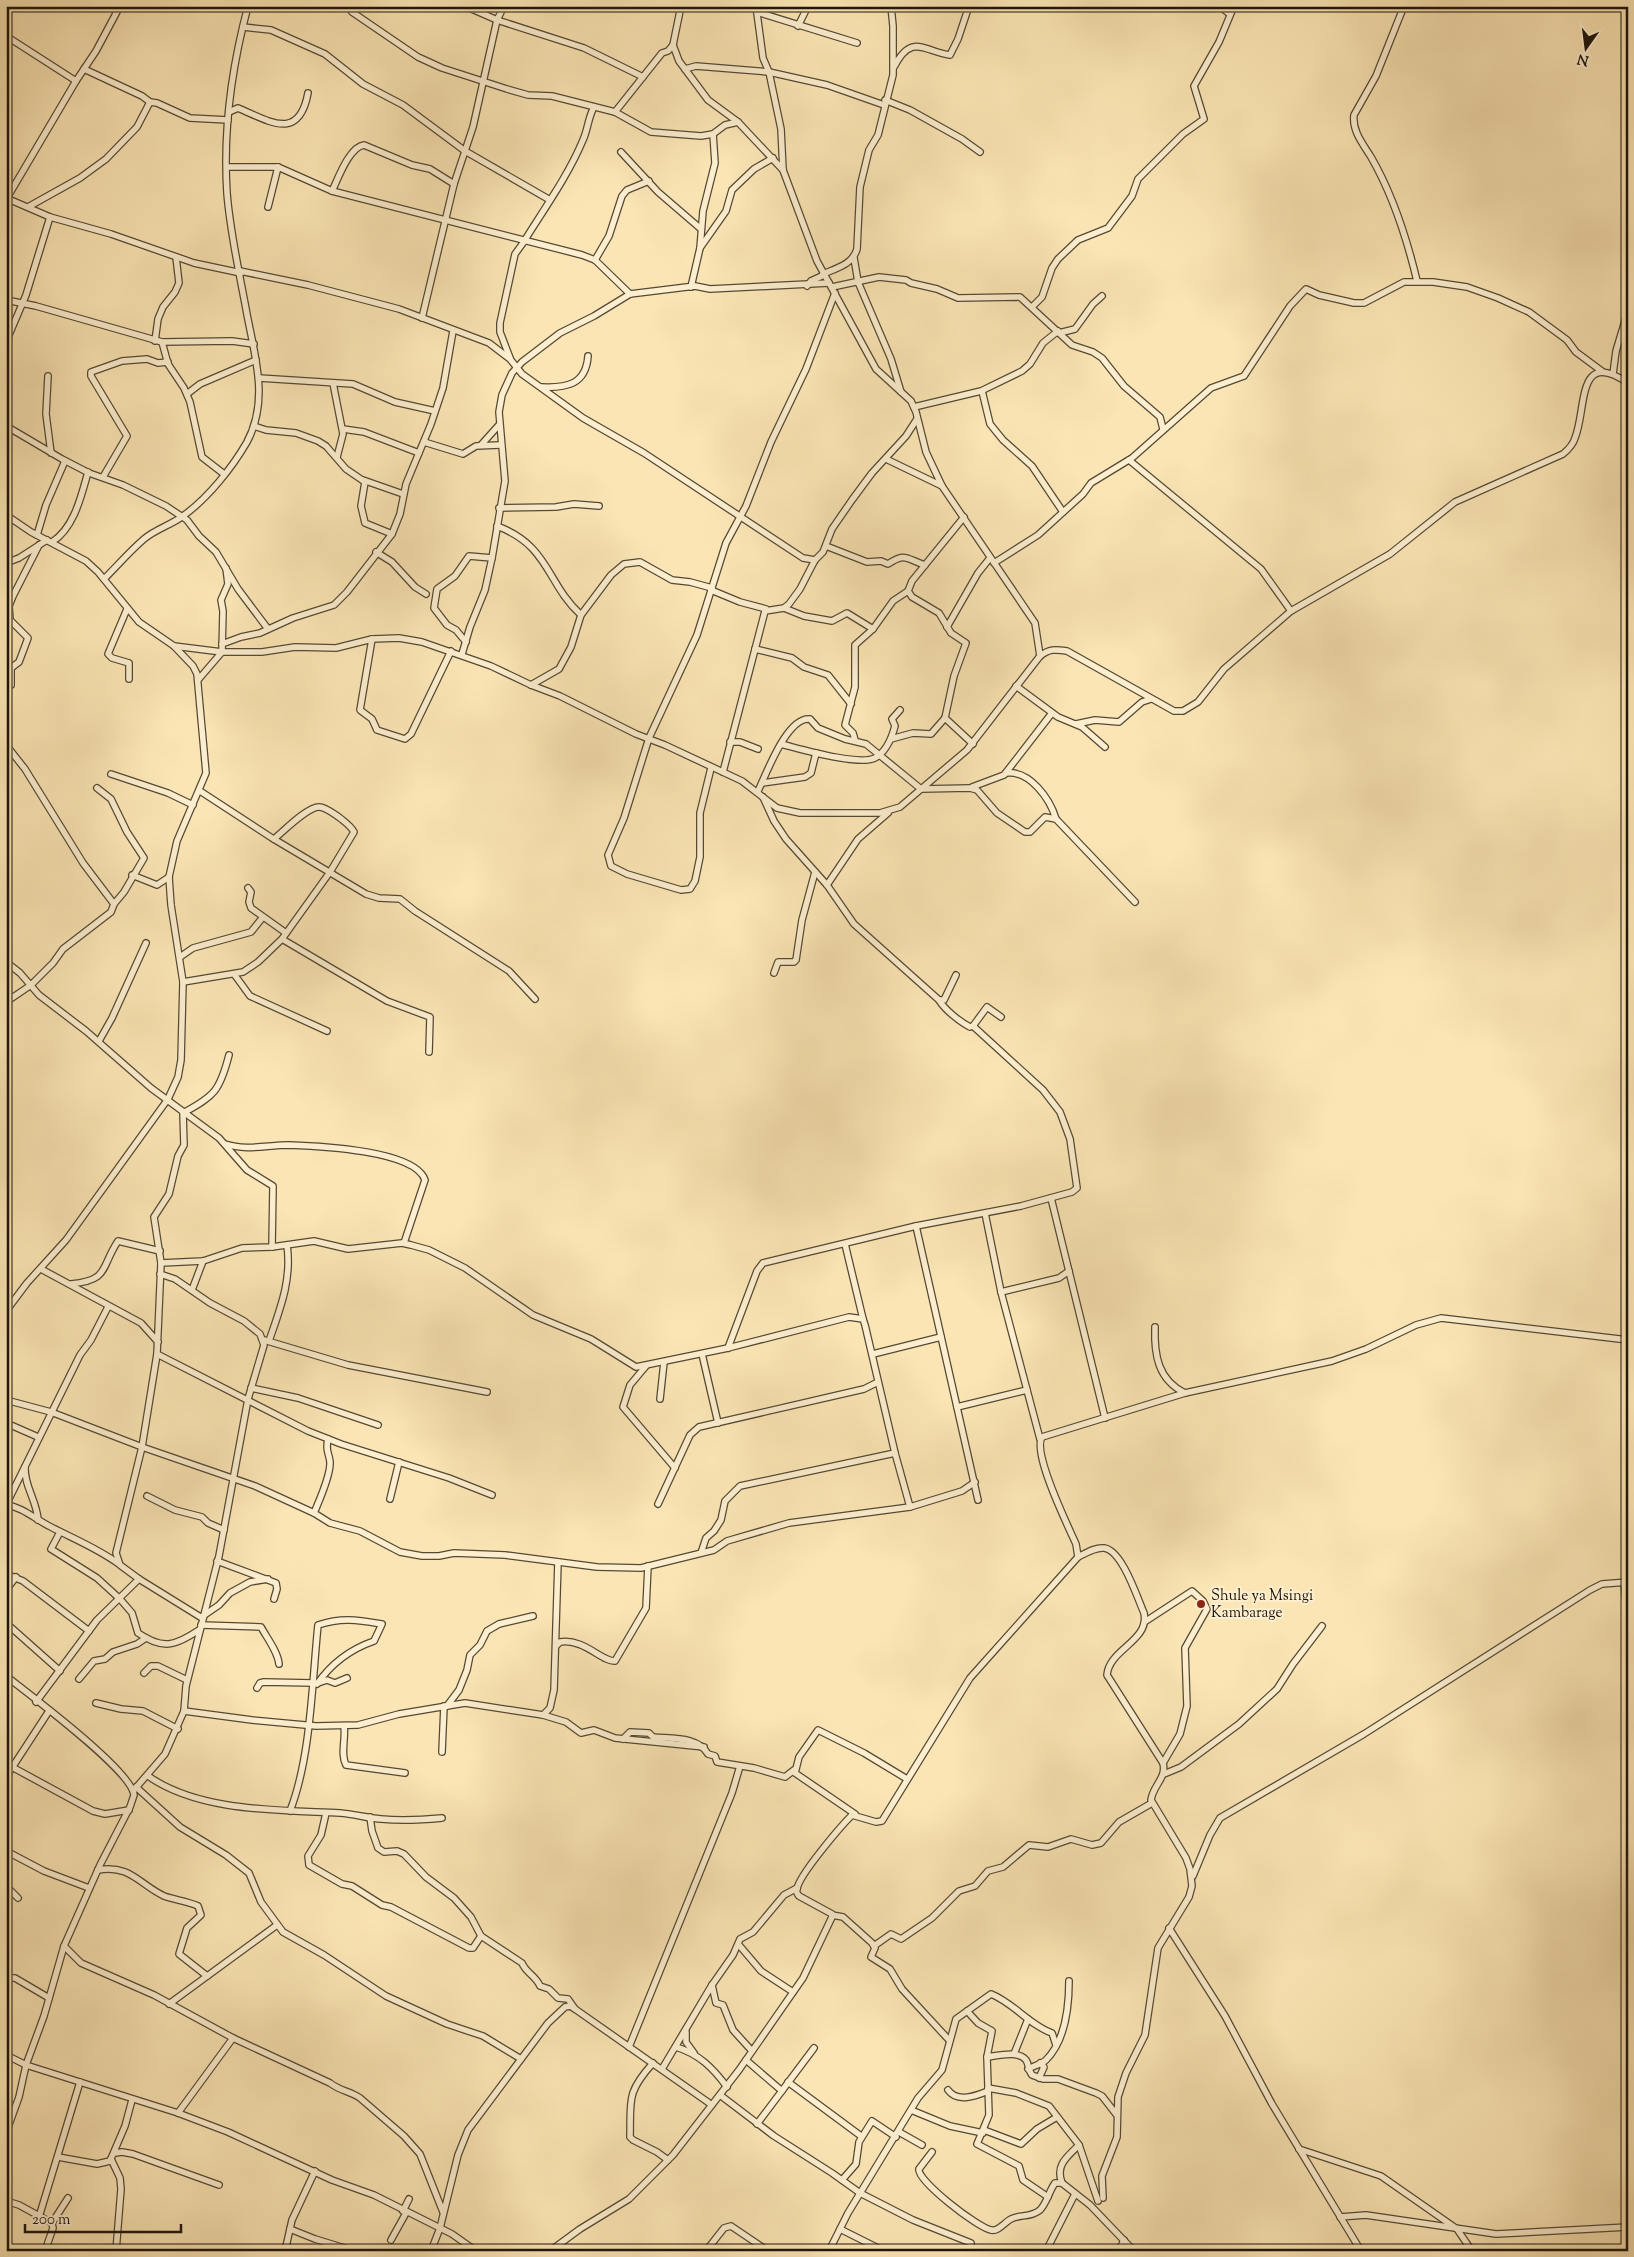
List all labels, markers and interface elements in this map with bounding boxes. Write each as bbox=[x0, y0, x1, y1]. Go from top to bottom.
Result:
north arrow bbox=[1562, 22, 1612, 72]
text: N bbox=[1575, 48, 1591, 70]
place label: Shule ya Msingi Kambarage bbox=[1211, 1586, 1313, 1624]
marker: Shule ya Msingi Kambarage bbox=[1195, 1598, 1207, 1610]
scale bar bbox=[25, 2202, 181, 2234]
text: 200 m bbox=[32, 2210, 71, 2231]

